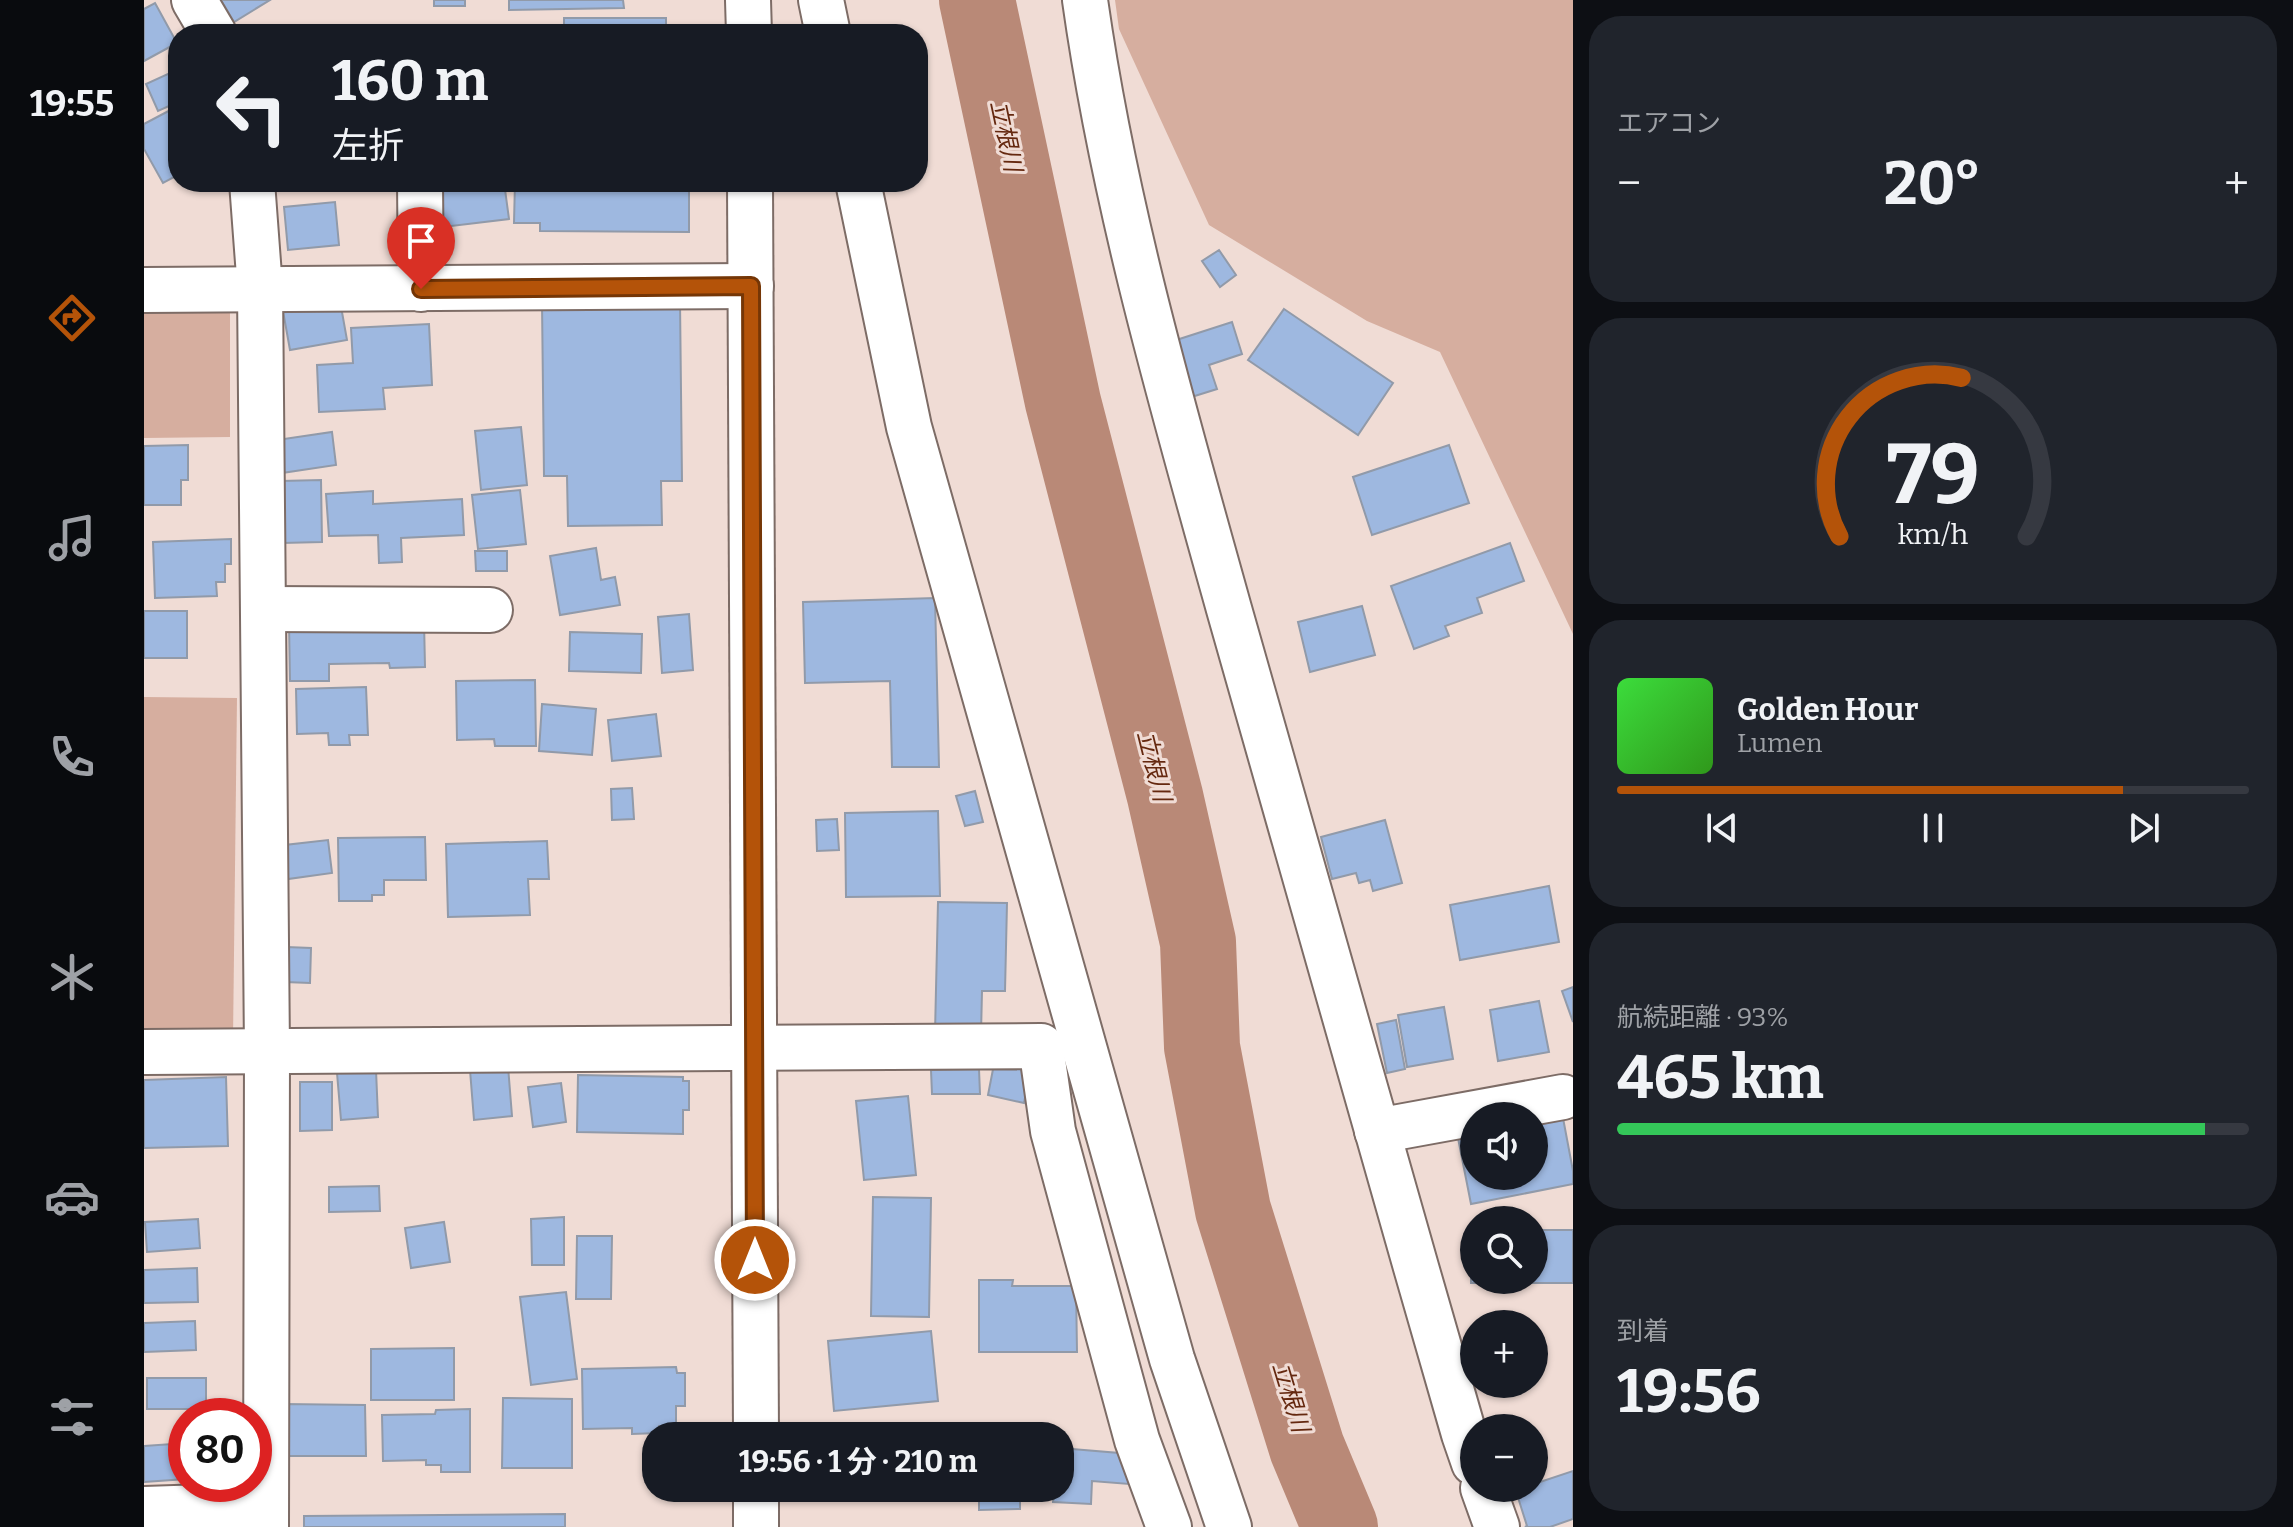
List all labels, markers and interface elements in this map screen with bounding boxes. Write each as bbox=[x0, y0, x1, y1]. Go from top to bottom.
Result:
text: 160 m bbox=[332, 48, 488, 115]
icon: left bbox=[200, 56, 304, 160]
text: 19:55 bbox=[30, 82, 114, 126]
water label: 立根川 bbox=[985, 98, 1028, 177]
text: エアコン bbox=[1617, 108, 1721, 139]
text: 左折 bbox=[332, 124, 404, 168]
text: 20° bbox=[1884, 148, 1981, 220]
text: − bbox=[1617, 157, 1641, 210]
text: + bbox=[2224, 157, 2249, 210]
pin bbox=[387, 207, 455, 289]
icon: arrive bbox=[399, 219, 443, 263]
icon: directions bbox=[44, 290, 100, 346]
text: 79 bbox=[1886, 425, 1980, 525]
icon: music bbox=[44, 510, 100, 566]
text: km/h bbox=[1898, 517, 1969, 552]
text: Golden Hour bbox=[1737, 692, 1918, 728]
water label: 立根川 bbox=[1132, 728, 1177, 807]
text: Lumen bbox=[1737, 728, 1823, 759]
icon: phone bbox=[44, 729, 100, 785]
icon: previous bbox=[1700, 806, 1744, 850]
icon: pause bbox=[1911, 806, 1955, 850]
icon: next bbox=[2122, 806, 2166, 850]
icon: climate bbox=[44, 949, 100, 1005]
text: 航続距離 · 93% bbox=[1617, 1002, 1788, 1033]
text: 465 km bbox=[1617, 1042, 1824, 1114]
map controls bbox=[1460, 1102, 1548, 1502]
button: sound bbox=[1460, 1102, 1548, 1190]
icon: car bbox=[44, 1169, 100, 1225]
button: search bbox=[1460, 1206, 1548, 1294]
position arrow bbox=[713, 1218, 797, 1302]
button: + bbox=[1460, 1310, 1548, 1398]
text: 到着 bbox=[1617, 1316, 1669, 1347]
text: 19:56 bbox=[1617, 1356, 1761, 1428]
water label: 立根川 bbox=[1267, 1358, 1316, 1438]
icon: filters bbox=[44, 1389, 100, 1445]
speed limit sign: 80 bbox=[168, 1398, 272, 1502]
button: − bbox=[1460, 1414, 1548, 1502]
text: 19:56 · 1 分 · 210 m bbox=[739, 1444, 977, 1480]

